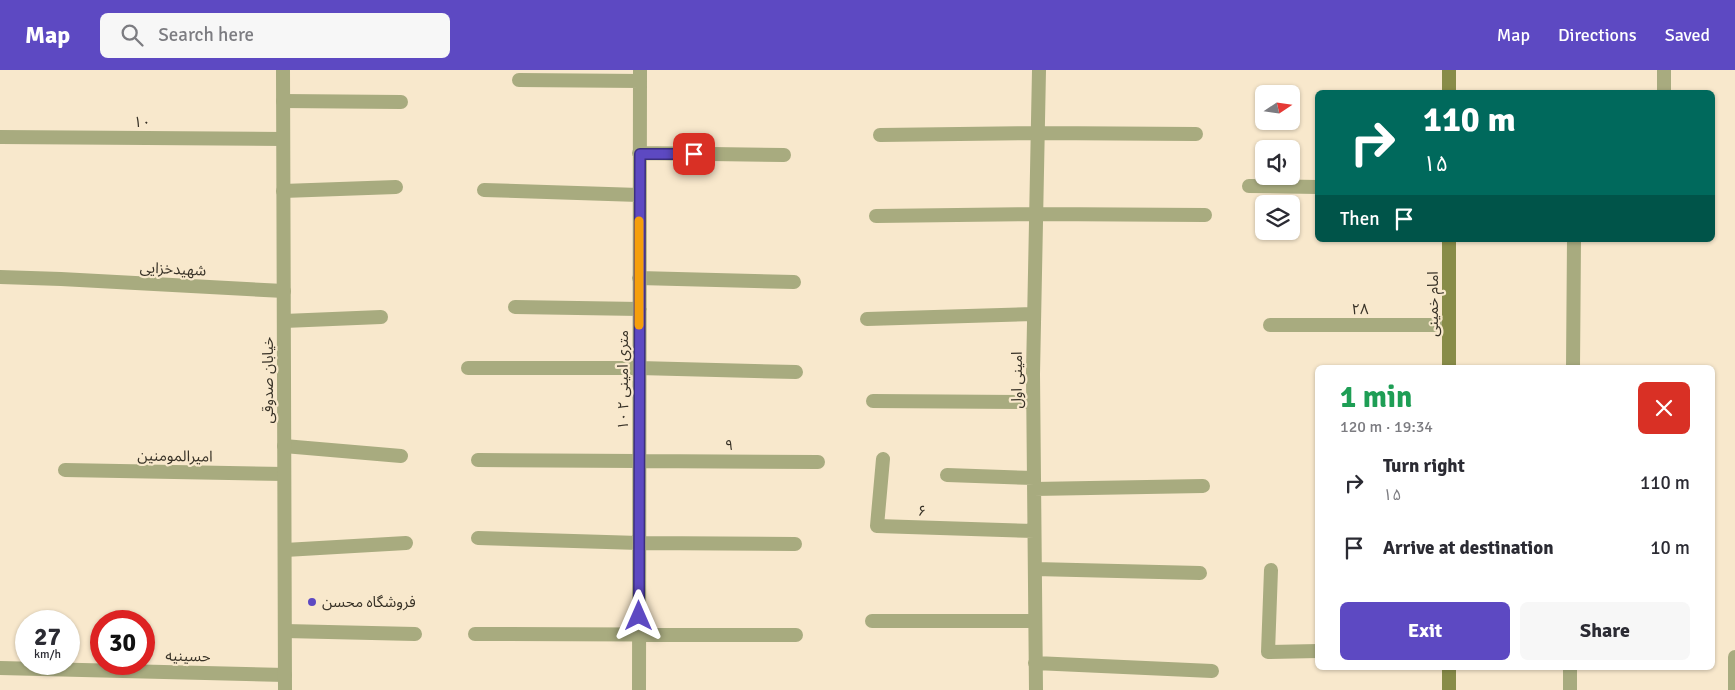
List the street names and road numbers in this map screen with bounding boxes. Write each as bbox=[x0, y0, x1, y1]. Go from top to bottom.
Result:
street label: ۱۰ bbox=[133, 113, 151, 131]
street label: شهیدخزایی bbox=[139, 258, 207, 280]
street label: امام خمینی bbox=[1424, 271, 1444, 337]
street label: ۲۸ bbox=[1351, 300, 1369, 318]
street label: ۱۰ متری امینی ۲ bbox=[614, 330, 632, 430]
street label: خیابان صدوقی bbox=[259, 336, 277, 423]
street label: امینی اول bbox=[1008, 351, 1026, 409]
street label: ۹ bbox=[725, 436, 733, 454]
street label: امیرالمومنین bbox=[137, 446, 213, 466]
street label: ۶ bbox=[917, 502, 927, 520]
street label: حسینیه bbox=[165, 647, 211, 665]

